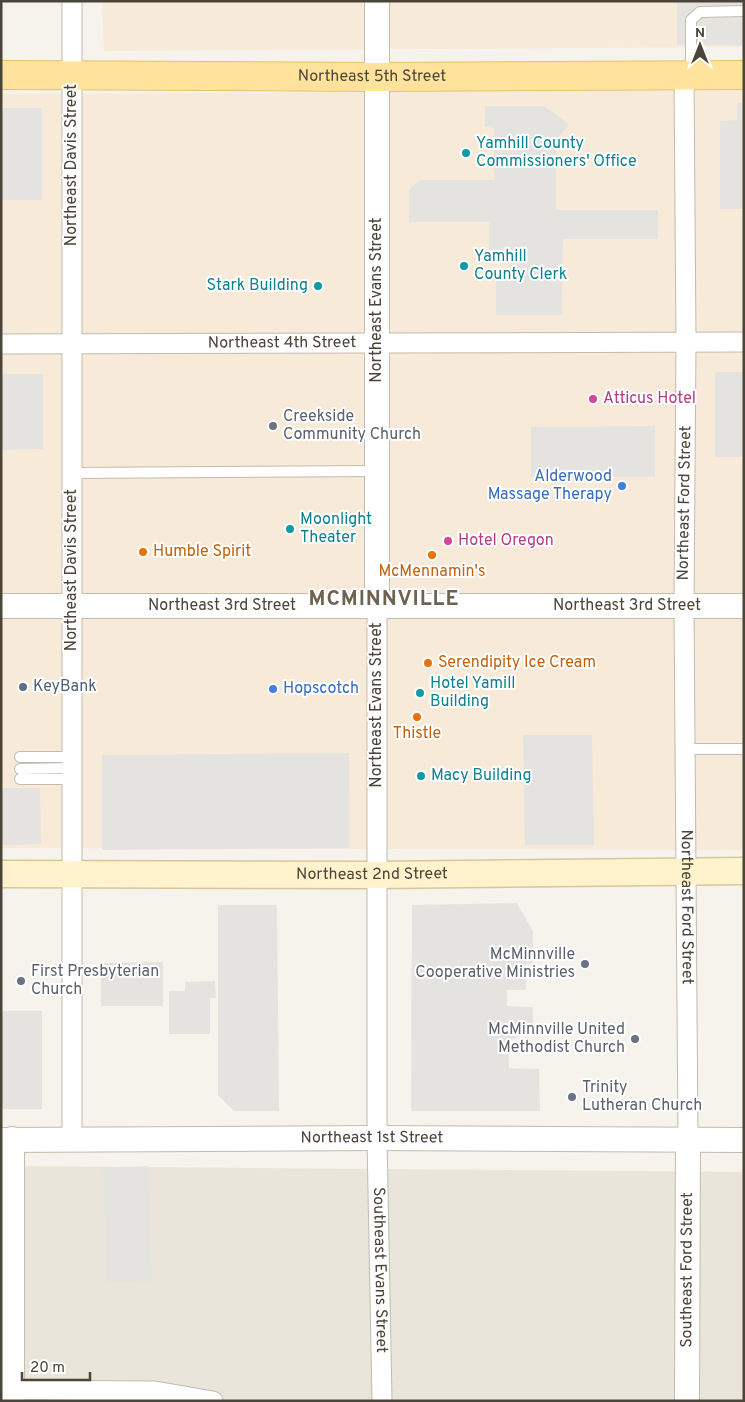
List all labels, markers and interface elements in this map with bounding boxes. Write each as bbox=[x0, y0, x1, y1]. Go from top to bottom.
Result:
north arrow bbox=[675, 20, 725, 70]
text: N bbox=[695, 25, 705, 42]
street label: Northeast 5th Street bbox=[298, 67, 446, 87]
street label: Northeast Davis Street bbox=[62, 84, 82, 246]
place label: Yamhill County Commissioners' Office bbox=[476, 134, 637, 172]
marker: Yamhill County Commissioners' Office bbox=[460, 147, 472, 159]
street label: Northeast Evans Street bbox=[367, 217, 387, 383]
place label: Yamhill County Clerk bbox=[474, 247, 567, 285]
marker: Yamhill County Clerk bbox=[458, 260, 470, 272]
place label: Stark Building bbox=[207, 276, 308, 296]
marker: Stark Building bbox=[312, 280, 324, 292]
street label: Northeast 4th Street bbox=[208, 333, 356, 353]
place label: Atticus Hotel bbox=[603, 389, 696, 409]
marker: Atticus Hotel bbox=[587, 393, 599, 405]
place label: Creekside Community Church bbox=[283, 407, 421, 445]
marker: Creekside Community Church bbox=[267, 420, 279, 432]
street label: Northeast Ford Street bbox=[674, 425, 696, 581]
place label: Alderwood Massage Therapy bbox=[488, 467, 612, 505]
marker: Alderwood Massage Therapy bbox=[616, 480, 628, 492]
street label: Northeast Davis Street bbox=[62, 489, 82, 651]
place label: Moonlight Theater bbox=[300, 510, 372, 548]
marker: Moonlight Theater bbox=[284, 523, 296, 535]
place label: Hotel Oregon bbox=[458, 531, 554, 551]
marker: Hotel Oregon bbox=[442, 535, 454, 547]
place label: Humble Spirit bbox=[153, 542, 251, 562]
marker: Humble Spirit bbox=[137, 546, 149, 558]
marker: McMennamin's bbox=[426, 549, 438, 561]
place label: McMennamin's bbox=[378, 562, 486, 582]
district label: MCMINNVILLE bbox=[308, 586, 460, 613]
street label: Northeast 3rd Street bbox=[148, 596, 296, 616]
street label: Northeast 3rd Street bbox=[553, 596, 701, 616]
street label: Northeast Evans Street bbox=[367, 622, 387, 788]
place label: Serendipity Ice Cream bbox=[438, 653, 596, 673]
marker: Serendipity Ice Cream bbox=[422, 657, 434, 669]
place label: Hotel Yamill Building bbox=[430, 674, 516, 712]
place label: KeyBank bbox=[33, 677, 97, 697]
place label: Hopscotch bbox=[283, 679, 359, 699]
marker: KeyBank bbox=[17, 681, 29, 693]
marker: Hopscotch bbox=[267, 683, 279, 695]
marker: Hotel Yamill Building bbox=[414, 687, 426, 699]
marker: Thistle bbox=[411, 711, 423, 723]
place label: Thistle bbox=[393, 724, 441, 744]
place label: Macy Building bbox=[431, 766, 531, 786]
marker: Macy Building bbox=[415, 770, 427, 782]
street label: Northeast Ford Street bbox=[676, 829, 697, 985]
street label: Northeast 2nd Street bbox=[296, 864, 448, 885]
place label: McMinnville Cooperative Ministries bbox=[415, 945, 575, 983]
marker: McMinnville Cooperative Ministries bbox=[579, 958, 591, 970]
place label: First Presbyterian Church bbox=[31, 962, 159, 1000]
marker: First Presbyterian Church bbox=[15, 975, 27, 987]
place label: McMinnville United Methodist Church bbox=[488, 1020, 625, 1058]
marker: McMinnville United Methodist Church bbox=[629, 1033, 641, 1045]
place label: Trinity Lutheran Church bbox=[582, 1078, 702, 1116]
marker: Trinity Lutheran Church bbox=[566, 1091, 578, 1103]
street label: Northeast 1st Street bbox=[301, 1128, 443, 1148]
street label: Southeast Evans Street bbox=[368, 1187, 391, 1353]
street label: Southeast Ford Street bbox=[677, 1192, 698, 1348]
scale bar bbox=[22, 1350, 90, 1382]
text: 20 m bbox=[30, 1359, 65, 1378]

